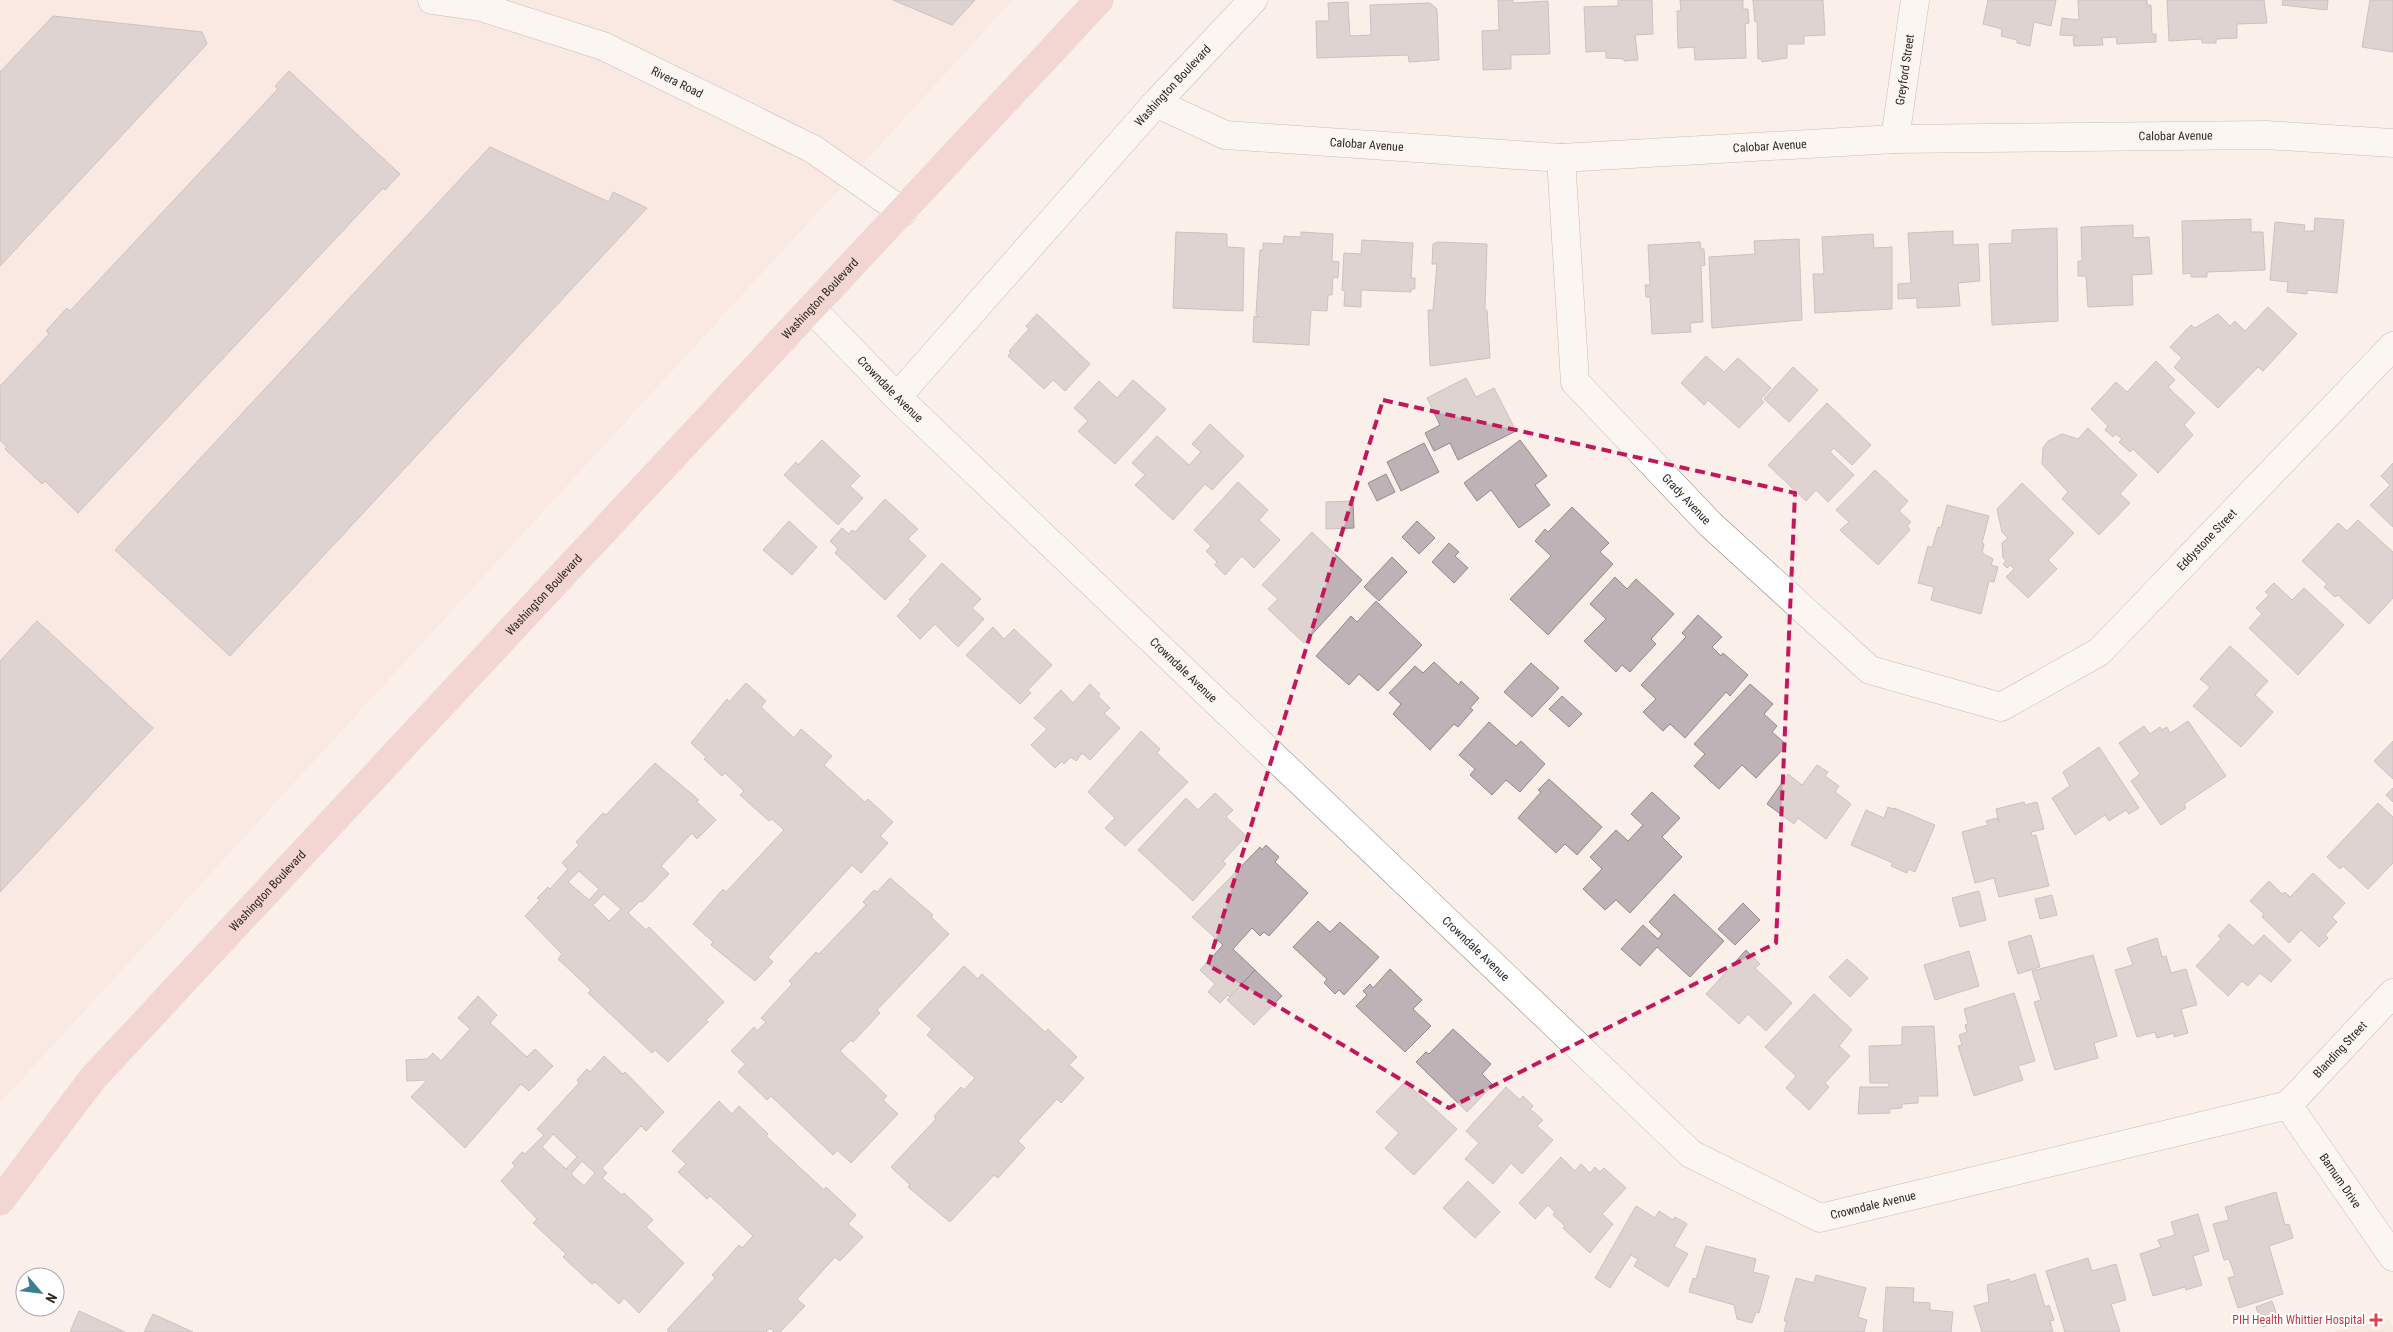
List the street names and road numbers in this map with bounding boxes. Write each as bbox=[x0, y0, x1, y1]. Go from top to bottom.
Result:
street label: Greyford Street bbox=[1893, 33, 1917, 106]
street label: Washington Boulevard bbox=[1132, 42, 1214, 129]
street label: Rivera Road bbox=[649, 64, 705, 101]
street label: Calobar Avenue bbox=[2139, 129, 2213, 143]
street label: Calobar Avenue bbox=[1329, 135, 1404, 154]
street label: Calobar Avenue bbox=[1732, 137, 1808, 155]
street label: Washington Boulevard bbox=[779, 255, 861, 342]
street label: Crowndale Avenue bbox=[854, 353, 926, 425]
street label: Grady Avenue bbox=[1659, 471, 1714, 528]
street label: Eddystone Street bbox=[2174, 506, 2240, 574]
street label: Washington Boulevard bbox=[503, 551, 585, 638]
street label: Crowndale Avenue bbox=[1147, 635, 1220, 706]
street label: Washington Boulevard bbox=[226, 848, 309, 934]
street label: Crowndale Avenue bbox=[1439, 914, 1513, 984]
street label: Blanding Street bbox=[2310, 1018, 2370, 1081]
street label: Barnum Drive bbox=[2317, 1151, 2364, 1211]
street label: Crowndale Avenue bbox=[1829, 1188, 1918, 1222]

